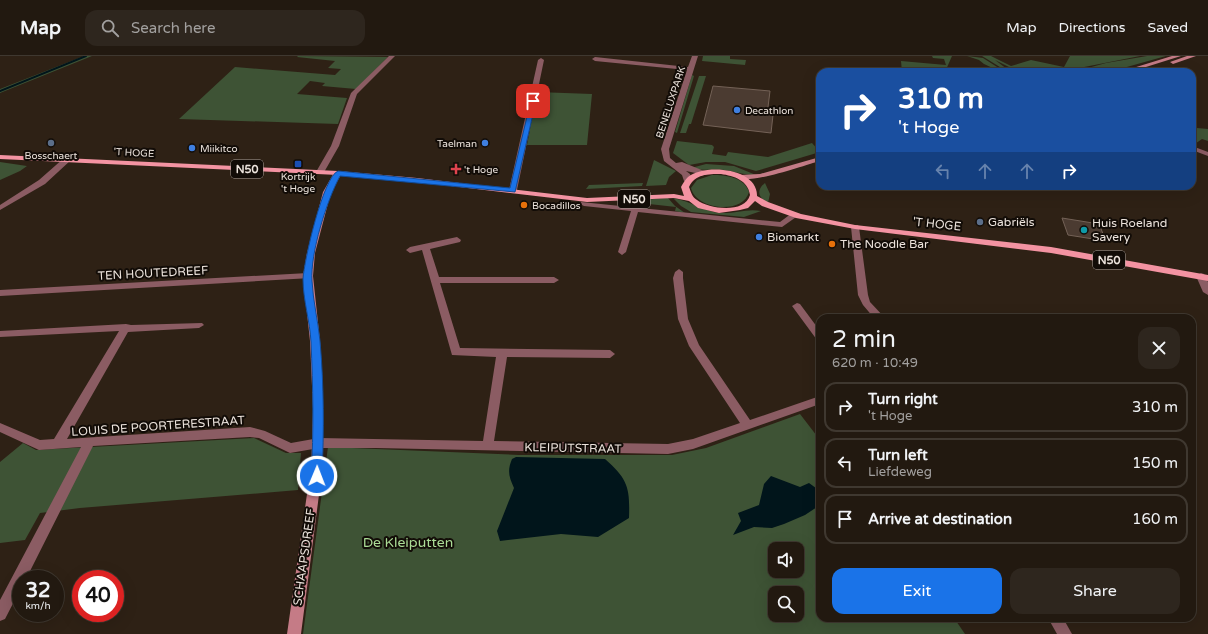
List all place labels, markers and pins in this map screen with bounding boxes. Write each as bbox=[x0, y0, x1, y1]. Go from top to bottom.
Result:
pin bbox=[516, 84, 550, 118]
marker: Decathlon bbox=[732, 105, 742, 115]
place label: Decathlon bbox=[745, 105, 793, 117]
marker: Bosschaert bbox=[46, 138, 56, 148]
place label: Taelman bbox=[437, 138, 477, 150]
marker: Taelman bbox=[480, 138, 490, 148]
marker: Miikitco bbox=[187, 143, 197, 153]
place label: Miikitco bbox=[200, 143, 238, 155]
place label: Bosschaert bbox=[25, 150, 78, 162]
marker: Kortrijk 't Hoge bbox=[293, 159, 303, 169]
marker: 't Hoge bbox=[451, 164, 461, 174]
place label: 't Hoge bbox=[464, 164, 498, 176]
place label: Kortrijk 't Hoge bbox=[281, 171, 316, 195]
marker: Bocadillos bbox=[519, 200, 529, 210]
place label: Bocadillos bbox=[532, 200, 581, 212]
place label: Gabriëls bbox=[988, 215, 1035, 229]
place label: Huis Roeland Savery bbox=[1092, 216, 1167, 244]
marker: Gabriëls bbox=[975, 217, 985, 227]
marker: Huis Roeland Savery bbox=[1079, 225, 1089, 235]
place label: Biomarkt bbox=[767, 230, 819, 244]
marker: Biomarkt bbox=[754, 232, 764, 242]
place label: The Noodle Bar bbox=[840, 237, 929, 251]
marker: The Noodle Bar bbox=[827, 239, 837, 249]

